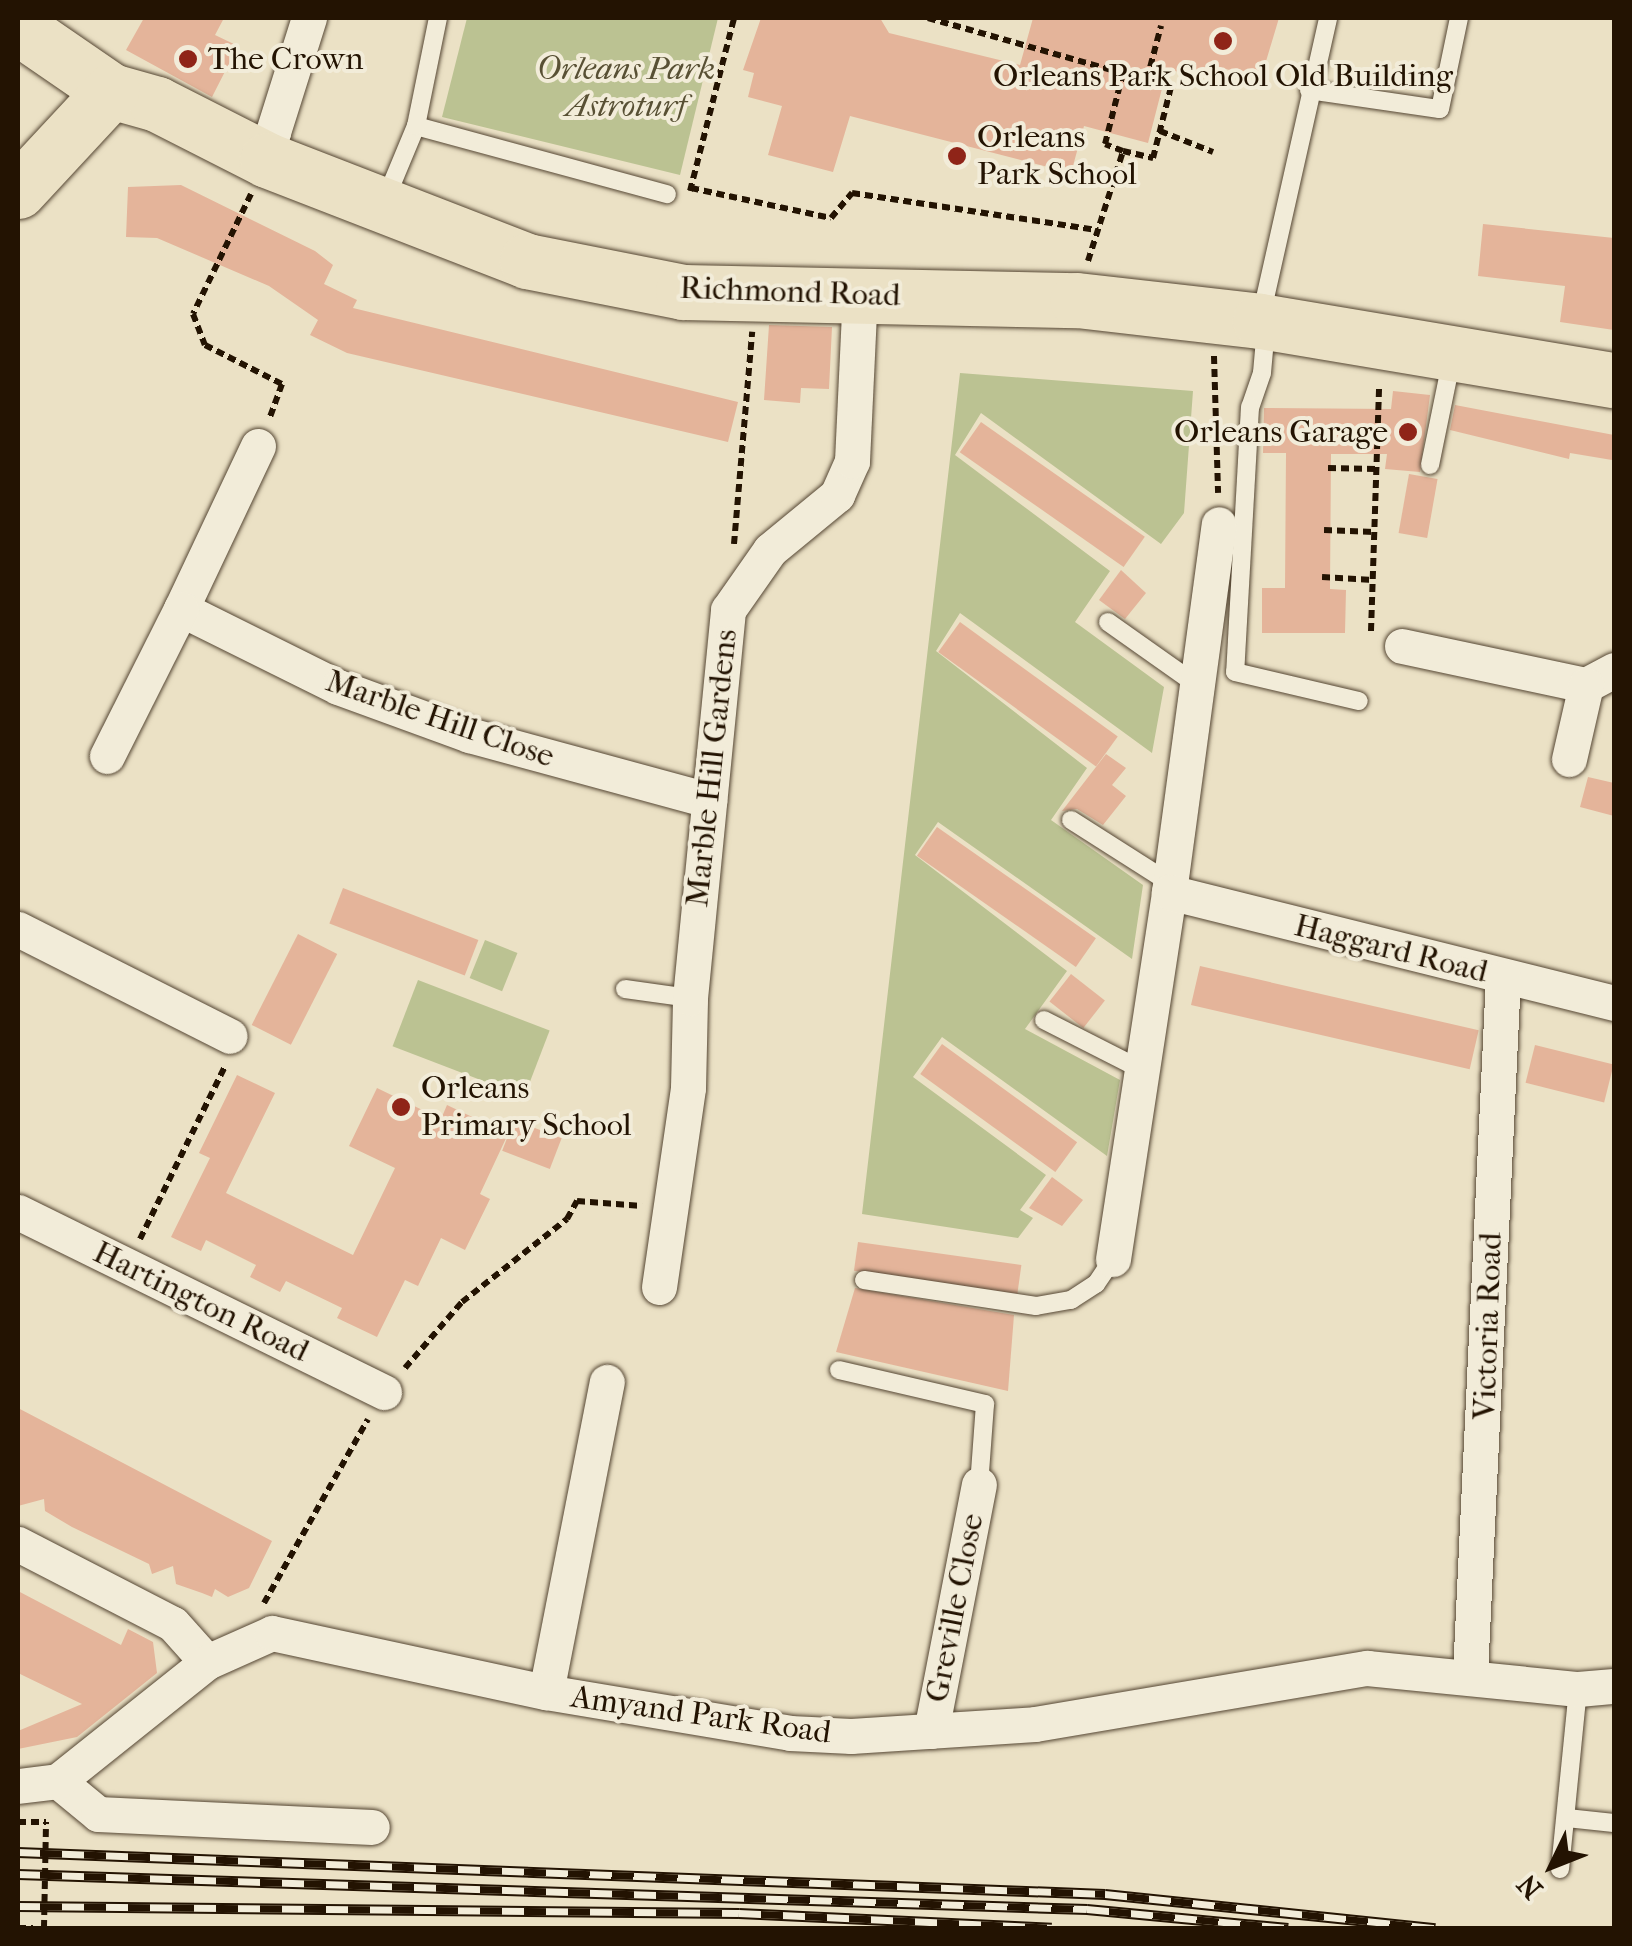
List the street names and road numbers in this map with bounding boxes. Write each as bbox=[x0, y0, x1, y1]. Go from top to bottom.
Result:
street label: Richmond Road bbox=[679, 269, 901, 315]
street label: Marble Hill Gardens bbox=[678, 627, 746, 909]
street label: Marble Hill Close bbox=[321, 662, 559, 776]
street label: Haggard Road bbox=[1290, 906, 1492, 992]
street label: Victoria Road bbox=[1466, 1232, 1510, 1420]
street label: Hartington Road bbox=[87, 1233, 315, 1371]
street label: Greville Close bbox=[918, 1510, 992, 1706]
street label: Amyand Park Road bbox=[568, 1678, 834, 1752]

